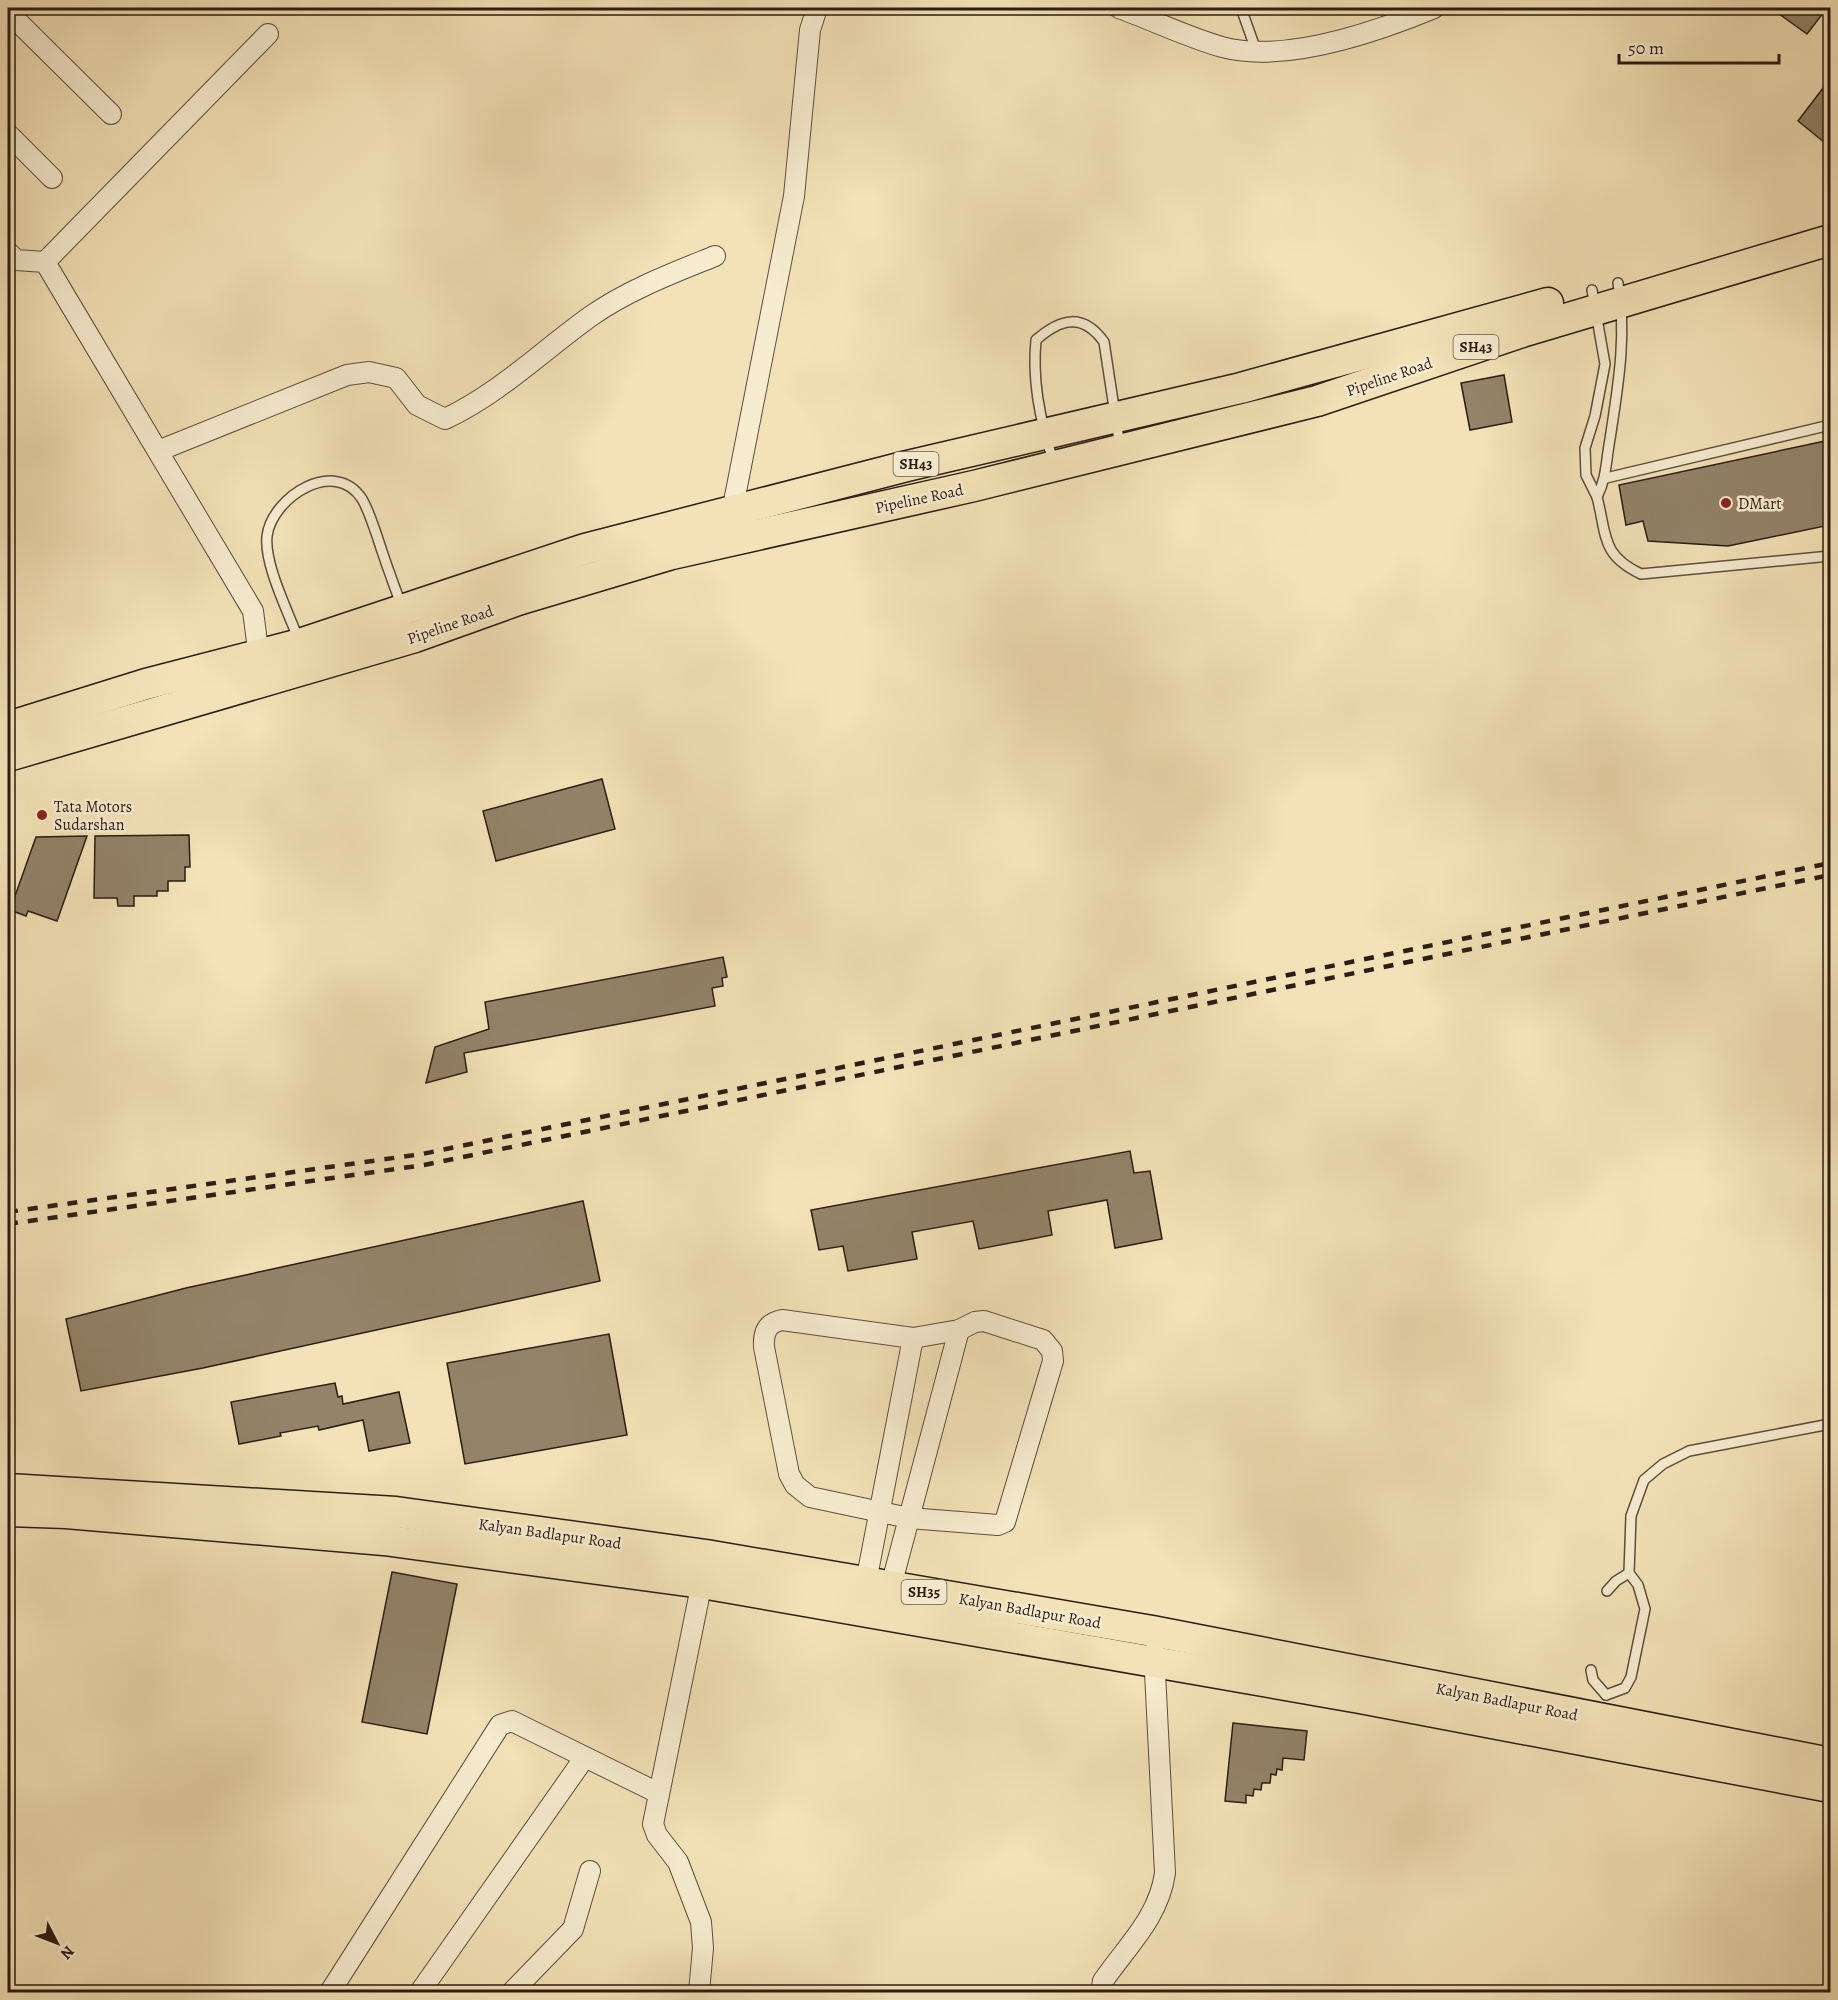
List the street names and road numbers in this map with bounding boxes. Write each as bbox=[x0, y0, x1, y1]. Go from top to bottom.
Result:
road number: SH43 bbox=[1454, 335, 1498, 359]
street label: Pipeline Road bbox=[1343, 352, 1436, 402]
road number: SH43 bbox=[894, 452, 938, 476]
street label: Pipeline Road bbox=[873, 479, 966, 519]
street label: Pipeline Road bbox=[404, 600, 497, 650]
street label: Kalyan Badlapur Road bbox=[477, 1513, 623, 1555]
road number: SH35 bbox=[902, 1580, 946, 1604]
street label: Kalyan Badlapur Road bbox=[957, 1588, 1103, 1634]
street label: Kalyan Badlapur Road bbox=[1434, 1677, 1580, 1727]

